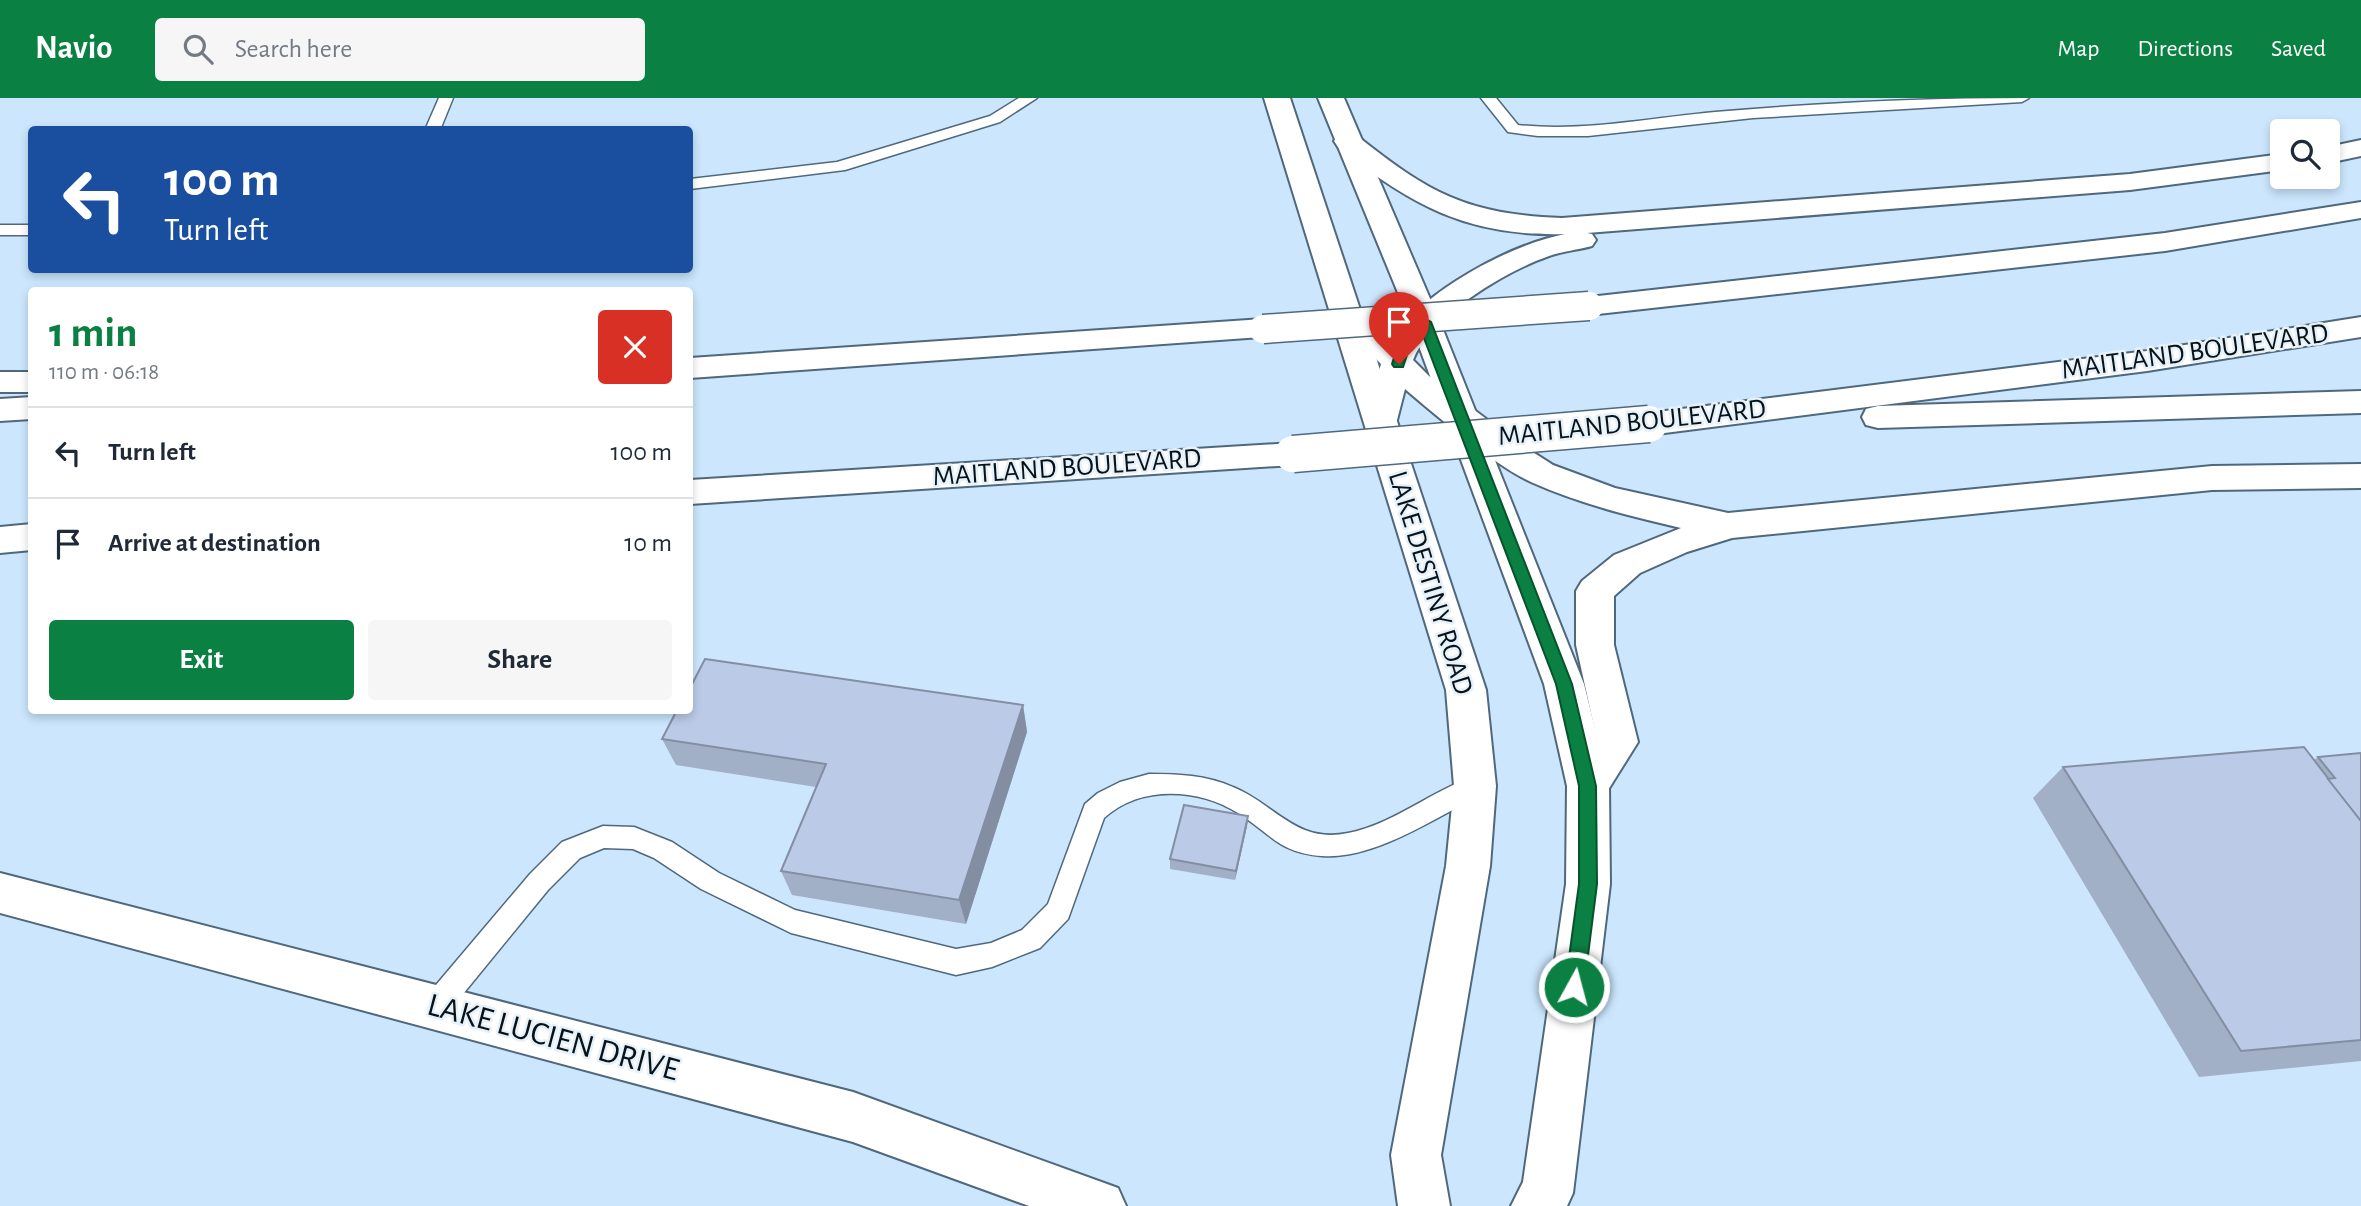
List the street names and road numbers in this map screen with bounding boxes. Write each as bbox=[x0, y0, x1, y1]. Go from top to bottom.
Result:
street label: MAITLAND BOULEVARD bbox=[2060, 319, 2330, 385]
street label: MAITLAND BOULEVARD bbox=[1497, 395, 1767, 451]
street label: MAITLAND BOULEVARD bbox=[932, 445, 1202, 491]
street label: LAKE DESTINY ROAD bbox=[1383, 468, 1477, 698]
street label: LAKE LUCIEN DRIVE bbox=[424, 989, 682, 1087]

